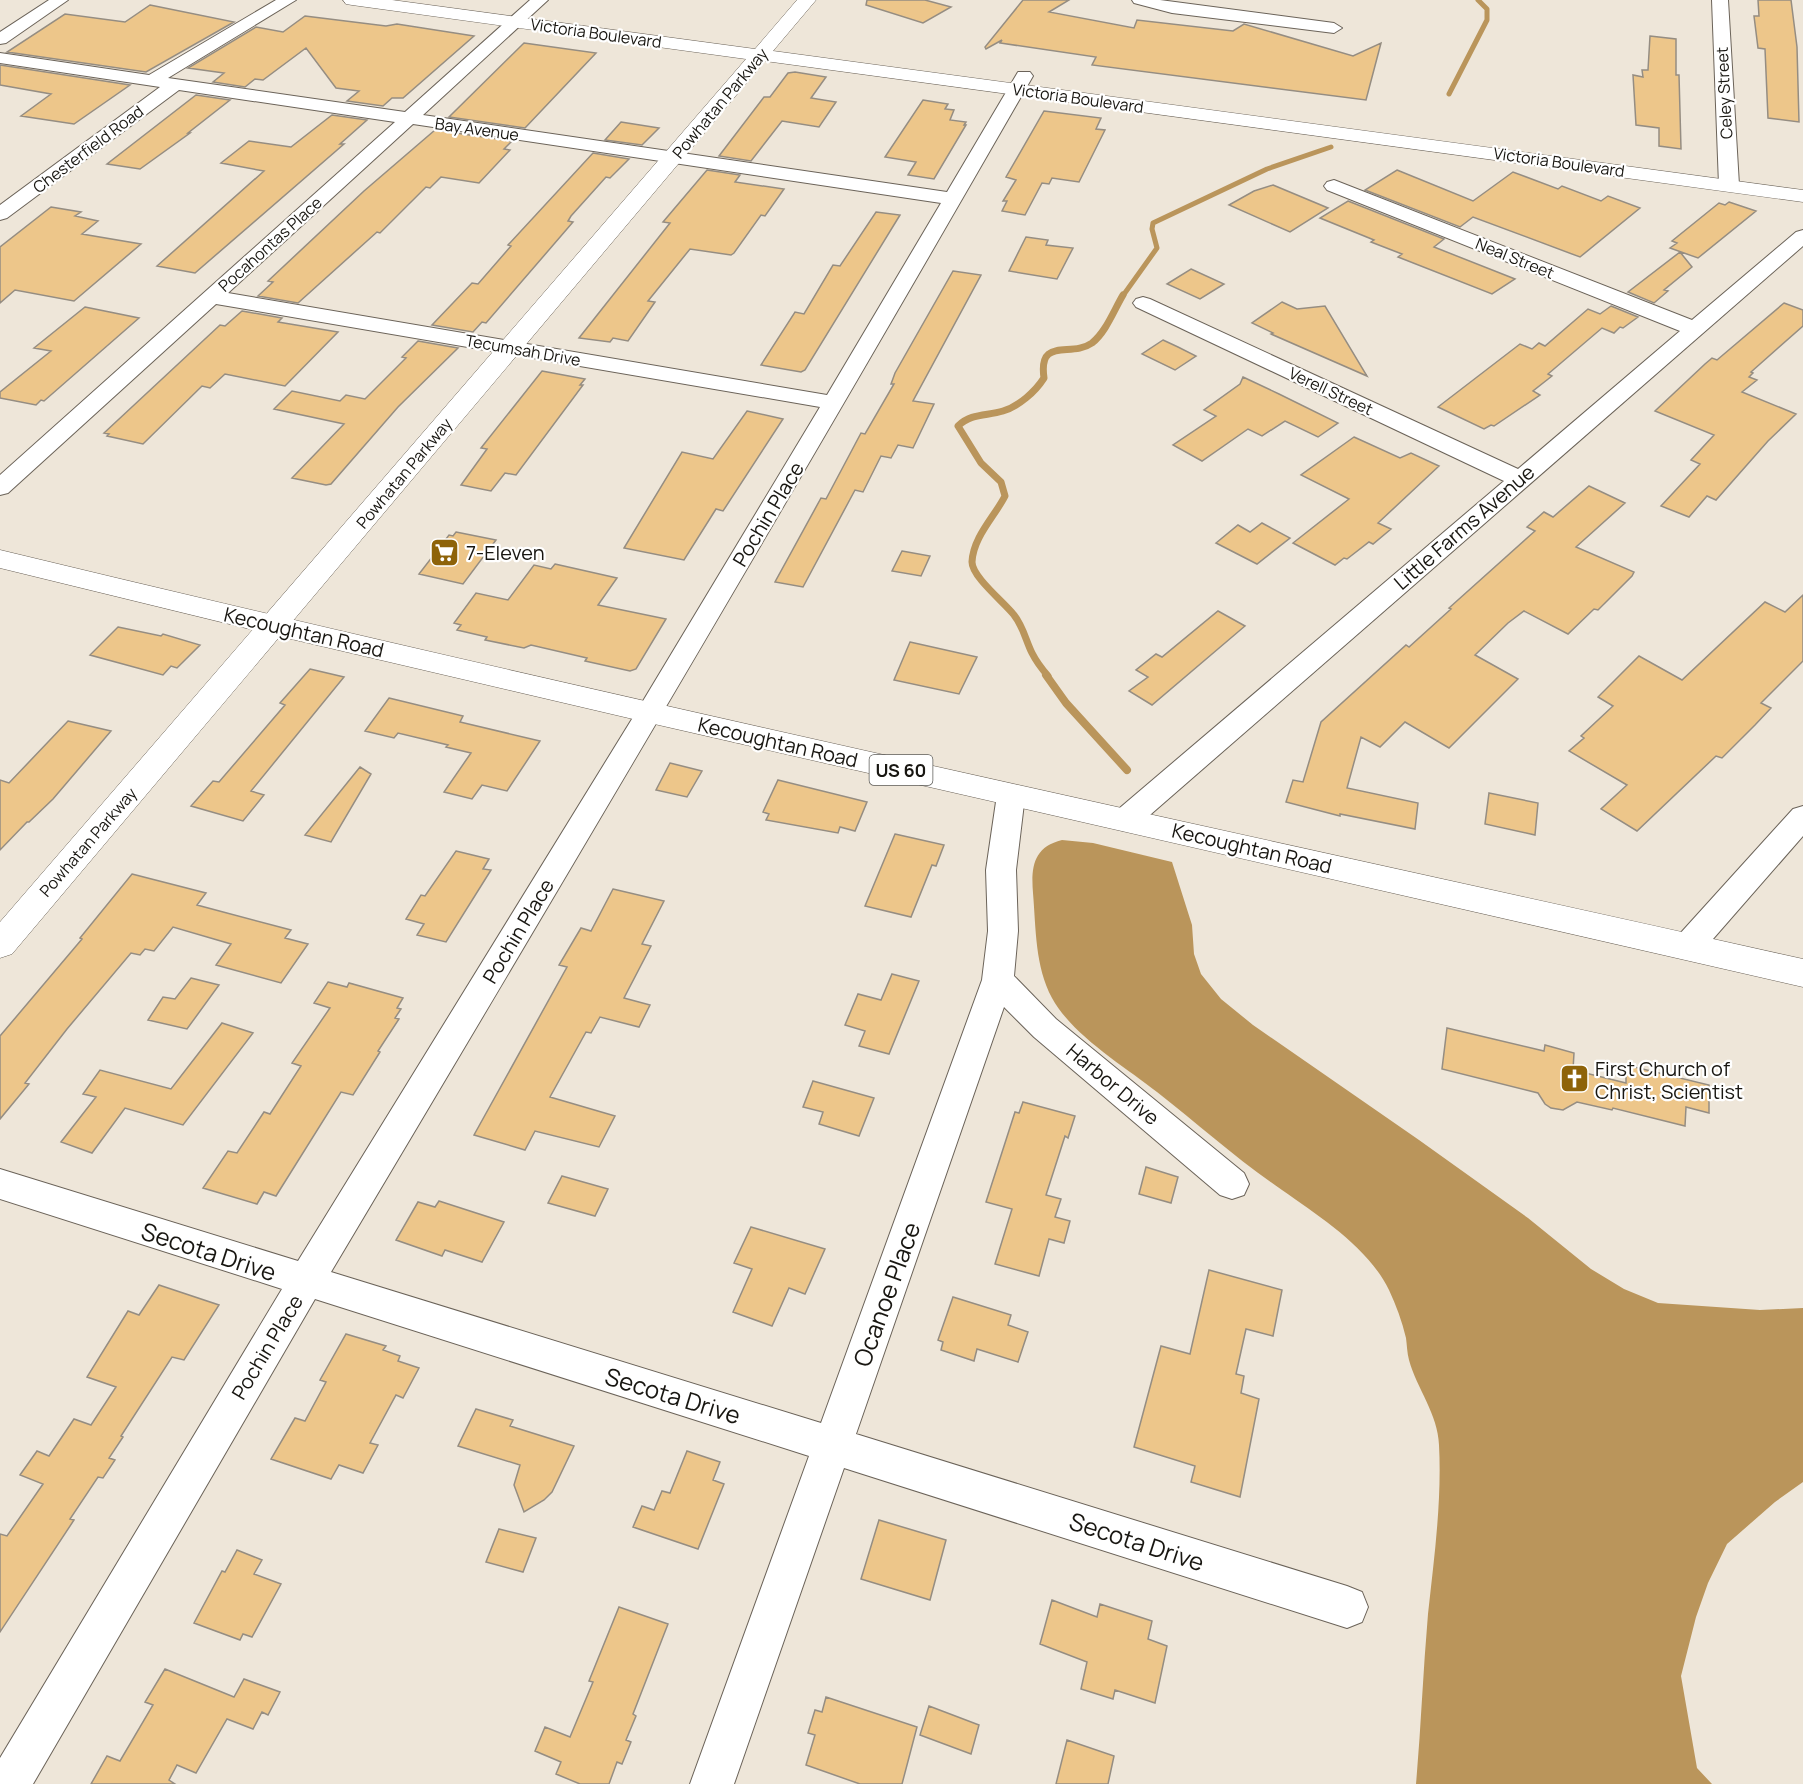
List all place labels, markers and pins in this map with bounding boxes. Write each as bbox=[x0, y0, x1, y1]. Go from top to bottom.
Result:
supermarket icon: 7-Eleven bbox=[429, 536, 461, 568]
place label: 7-Eleven bbox=[466, 539, 545, 566]
place label: First Church of Christ, Scientist bbox=[1595, 1055, 1743, 1105]
church icon: First Church of Christ, Scientist bbox=[1558, 1063, 1590, 1095]

